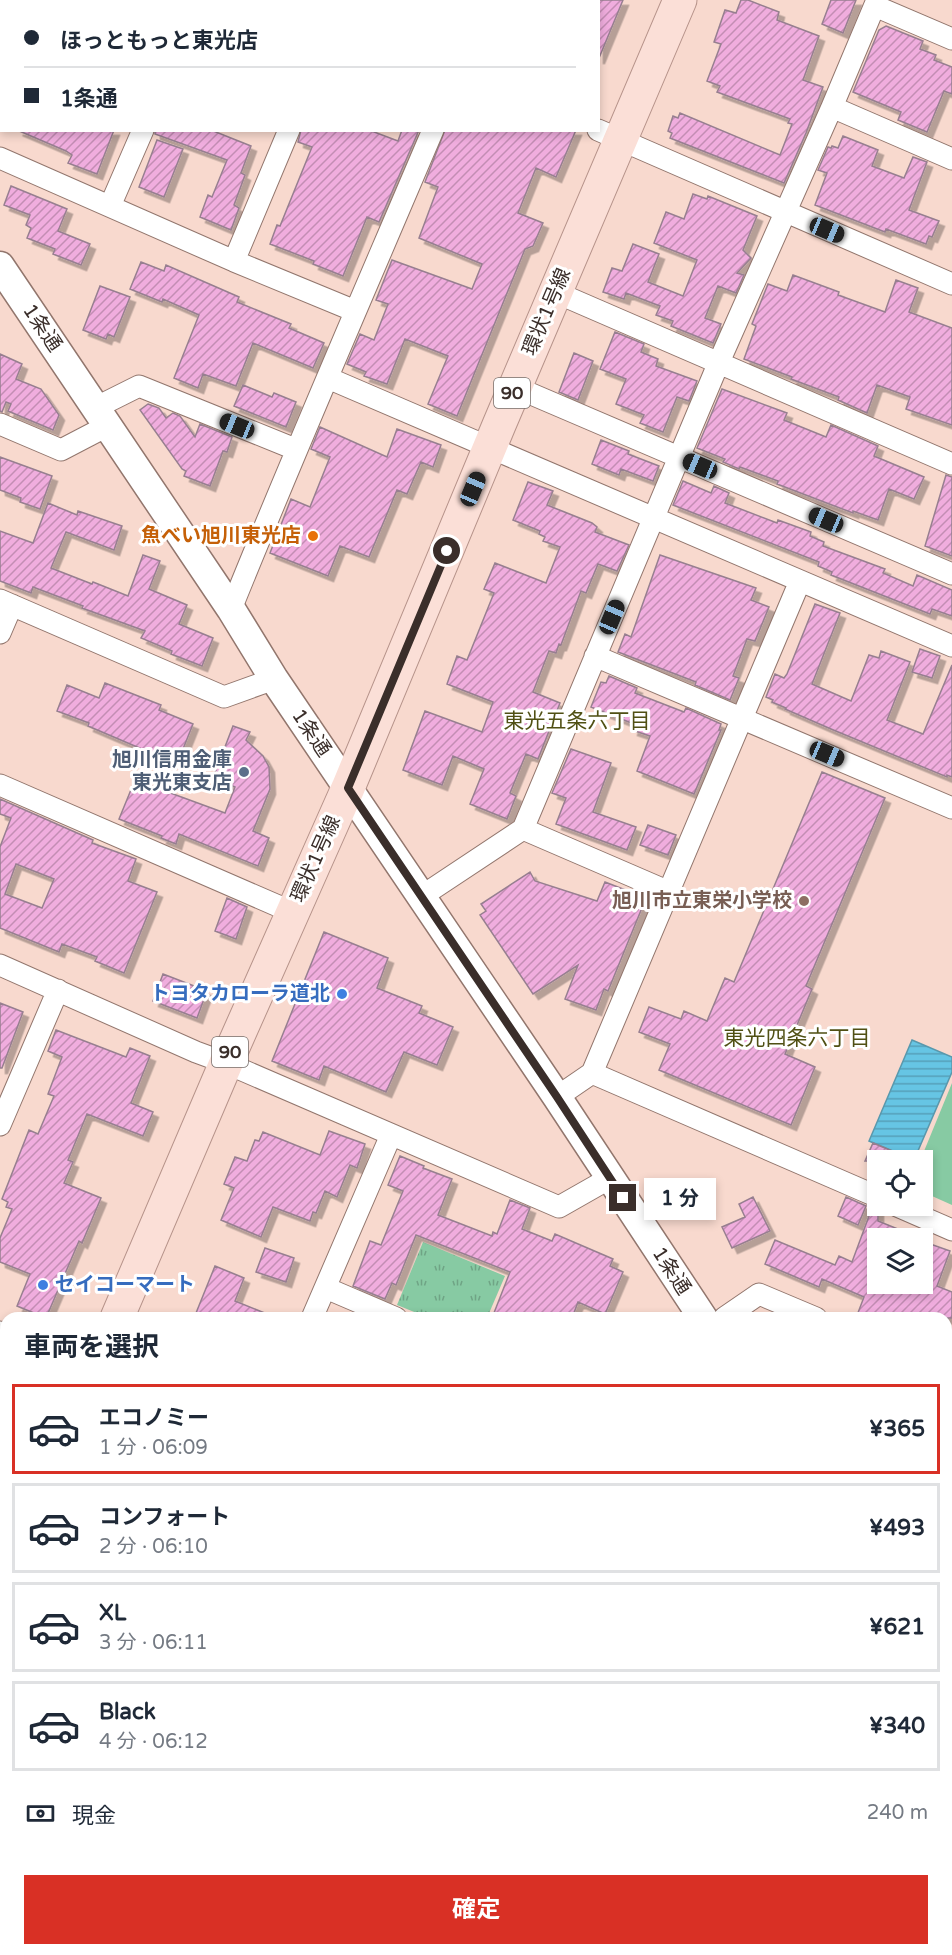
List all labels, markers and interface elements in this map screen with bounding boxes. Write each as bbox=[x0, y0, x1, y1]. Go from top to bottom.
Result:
text: ほっともっと東光店 bbox=[60, 28, 258, 54]
text: 1条通 bbox=[60, 86, 118, 112]
car bbox=[807, 215, 847, 245]
street label: 環状1号線 bbox=[518, 265, 576, 359]
street label: 1条通 bbox=[17, 300, 67, 356]
road number: 90 bbox=[494, 378, 530, 408]
car bbox=[217, 411, 257, 441]
car bbox=[680, 451, 720, 481]
car bbox=[458, 469, 488, 509]
car bbox=[806, 505, 846, 535]
place label: 魚べい旭川東光店 bbox=[141, 524, 301, 548]
marker: 魚べい旭川東光店 bbox=[306, 529, 320, 543]
route start bbox=[433, 537, 460, 564]
car bbox=[597, 597, 627, 637]
street label: 1条通 bbox=[286, 705, 336, 761]
district label: 東光五条六丁目 bbox=[504, 709, 651, 734]
car bbox=[807, 739, 847, 769]
place label: 旭川信用金庫 東光東支店 bbox=[112, 748, 232, 795]
marker: 旭川信用金庫 東光東支店 bbox=[237, 765, 251, 779]
street label: 環状1号線 bbox=[286, 812, 346, 906]
place label: 旭川市立東栄小学校 bbox=[612, 889, 792, 913]
marker: 旭川市立東栄小学校 bbox=[797, 894, 811, 908]
place label: トヨタカローラ道北 bbox=[150, 982, 330, 1006]
marker: トヨタカローラ道北 bbox=[335, 987, 349, 1001]
district label: 東光四条六丁目 bbox=[724, 1026, 871, 1051]
road number: 90 bbox=[212, 1037, 248, 1067]
map controls bbox=[867, 1150, 933, 1294]
button: locate bbox=[867, 1150, 933, 1216]
callout: 1 分 bbox=[644, 1177, 716, 1219]
route end bbox=[609, 1184, 636, 1211]
text: 1 分 bbox=[661, 1187, 699, 1211]
button: layers bbox=[867, 1228, 933, 1294]
street label: 1条通 bbox=[647, 1242, 695, 1300]
place label: セイコーマート bbox=[55, 1273, 195, 1297]
marker: セイコーマート bbox=[36, 1278, 50, 1292]
text: 車両を選択 bbox=[24, 1331, 159, 1364]
icon: car bbox=[27, 1402, 81, 1456]
text: エコノミー bbox=[99, 1405, 209, 1431]
text: ¥365 bbox=[869, 1416, 925, 1442]
text: 1 分 · 06:09 bbox=[99, 1436, 208, 1460]
icon: car bbox=[27, 1501, 81, 1555]
text: コンフォート bbox=[99, 1504, 230, 1530]
text: ¥493 bbox=[869, 1515, 925, 1541]
text: 2 分 · 06:10 bbox=[99, 1535, 208, 1559]
icon: car bbox=[27, 1600, 81, 1654]
text: XL bbox=[99, 1600, 126, 1626]
text: ¥621 bbox=[869, 1614, 925, 1640]
text: 3 分 · 06:11 bbox=[99, 1631, 208, 1655]
icon: car bbox=[27, 1699, 81, 1753]
text: Black bbox=[99, 1699, 156, 1725]
text: ¥340 bbox=[869, 1713, 925, 1739]
text: 4 分 · 06:12 bbox=[99, 1730, 208, 1754]
icon: cash bbox=[24, 1797, 57, 1830]
text: 240 m bbox=[867, 1801, 928, 1825]
text: 現金 bbox=[72, 1803, 116, 1829]
button: 確定 bbox=[24, 1875, 928, 1944]

